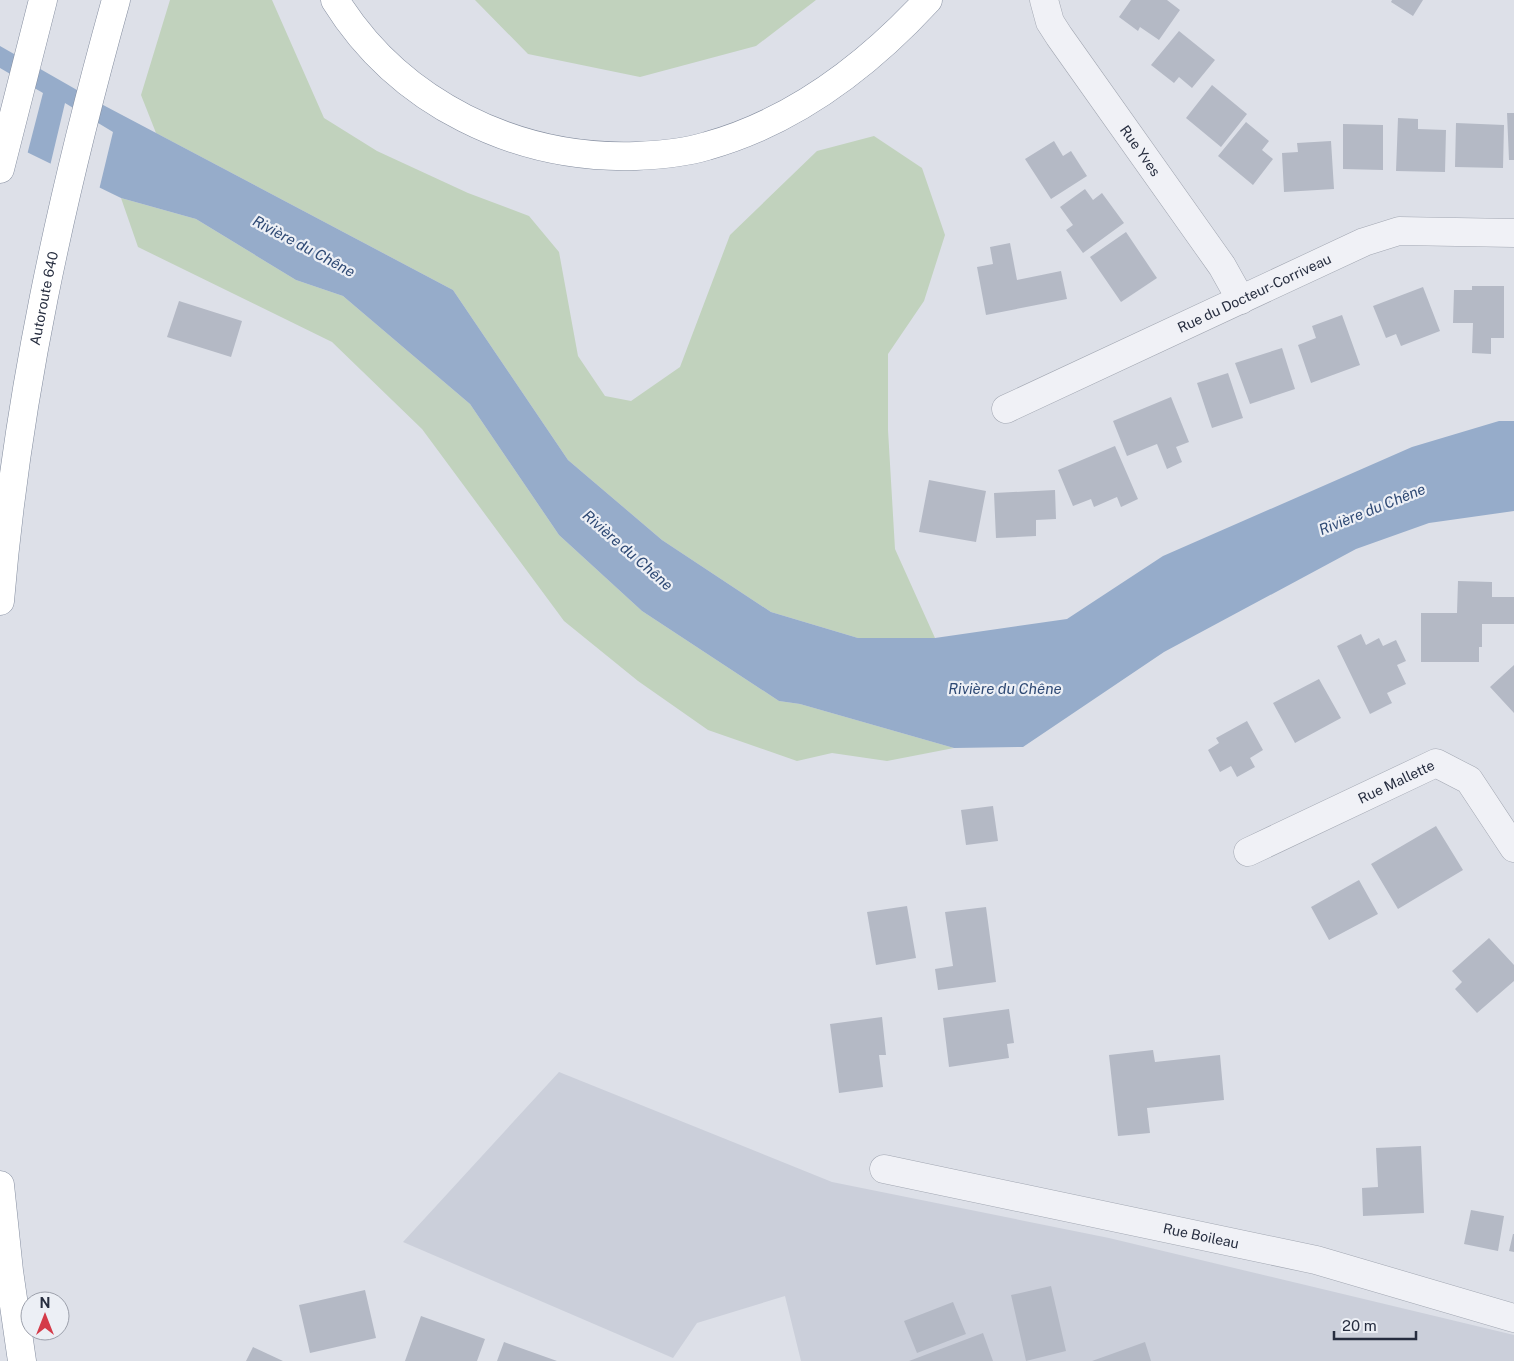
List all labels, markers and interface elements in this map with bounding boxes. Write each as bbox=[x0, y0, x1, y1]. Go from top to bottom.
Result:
street label: Rue Yves bbox=[1117, 122, 1164, 179]
water label: Rivière du Chêne bbox=[250, 212, 358, 280]
street label: Autoroute 640 bbox=[27, 250, 61, 346]
street label: Rue du Docteur-Corriveau bbox=[1175, 250, 1334, 336]
water label: Rivière du Chêne bbox=[1316, 480, 1428, 538]
water label: Rivière du Chêne bbox=[580, 506, 676, 594]
water label: Rivière du Chêne bbox=[948, 680, 1062, 697]
street label: Rue Mallette bbox=[1356, 757, 1437, 807]
street label: Rue Boileau bbox=[1162, 1220, 1241, 1252]
north arrow bbox=[20, 1291, 70, 1341]
text: N bbox=[40, 1295, 50, 1311]
scale bar bbox=[1334, 1308, 1416, 1340]
text: 20 m bbox=[1342, 1317, 1377, 1334]

